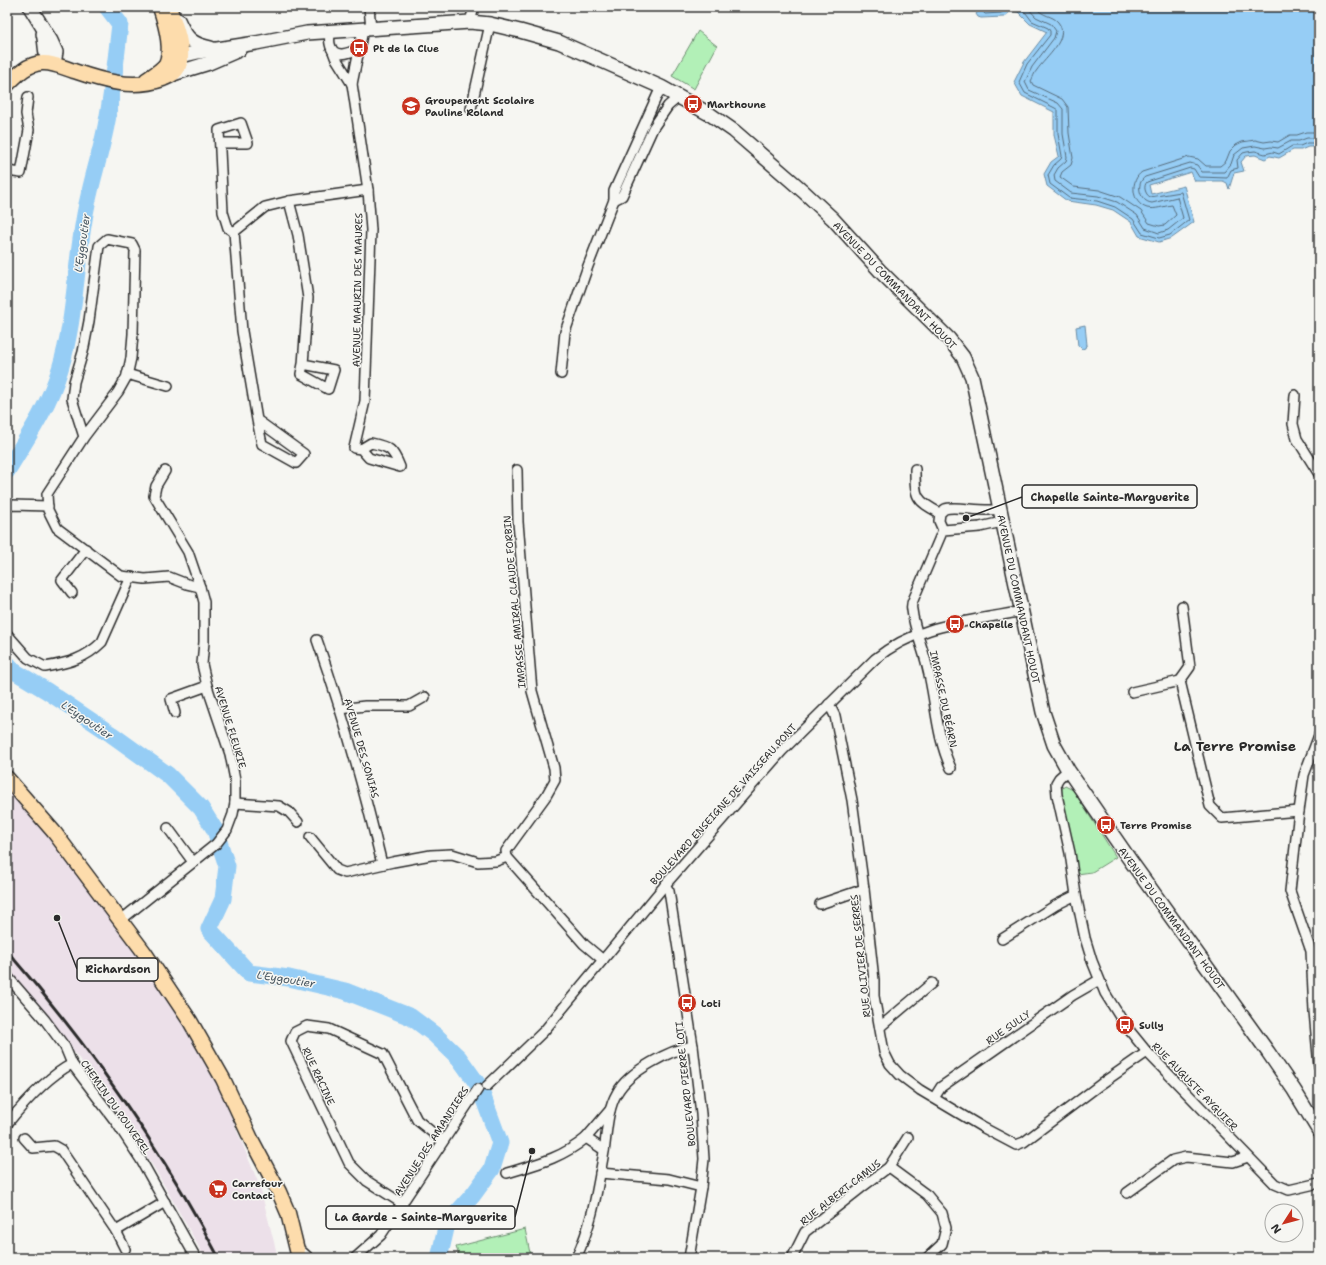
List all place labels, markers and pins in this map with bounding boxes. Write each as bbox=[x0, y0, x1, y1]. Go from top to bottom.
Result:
bus stop icon: Pt de la Clue bbox=[348, 37, 370, 59]
place label: Pt de la Clue bbox=[373, 42, 439, 55]
bus stop icon: Marthoune bbox=[682, 93, 704, 115]
place label: Groupement Scolaire Pauline Roland bbox=[425, 94, 535, 119]
school or university icon: Groupement Scolaire Pauline Roland bbox=[400, 95, 422, 117]
place label: Marthoune bbox=[707, 98, 766, 111]
callout: Chapelle Sainte-Marguerite bbox=[1022, 485, 1197, 508]
bus stop icon: Chapelle bbox=[944, 613, 966, 635]
place label: Chapelle bbox=[969, 618, 1013, 631]
bus stop icon: Terre Promise bbox=[1095, 814, 1117, 836]
place label: Terre Promise bbox=[1120, 819, 1192, 832]
callout: Richardson bbox=[77, 958, 158, 981]
bus stop icon: Loti bbox=[676, 992, 698, 1014]
place label: Loti bbox=[701, 997, 721, 1010]
bus stop icon: Sully bbox=[1114, 1014, 1136, 1036]
place label: Sully bbox=[1139, 1019, 1164, 1032]
place label: Carrefour Contact bbox=[232, 1177, 283, 1202]
supermarket icon: Carrefour Contact bbox=[207, 1178, 229, 1200]
callout: La Garde - Sainte-Marguerite bbox=[326, 1206, 515, 1229]

